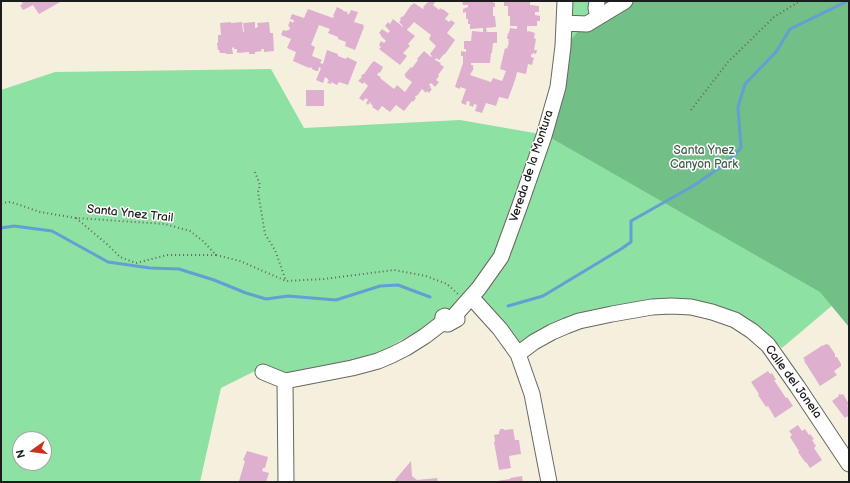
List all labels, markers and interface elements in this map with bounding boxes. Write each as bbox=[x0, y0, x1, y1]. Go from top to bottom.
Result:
street label: Vereda de la Montura bbox=[507, 108, 557, 224]
park label: Santa Ynez Canyon Park bbox=[670, 144, 738, 172]
street label: Santa Ynez Trail bbox=[86, 202, 174, 226]
street label: Calle del Jonela bbox=[762, 343, 824, 421]
north arrow bbox=[12, 431, 52, 471]
text: N bbox=[14, 448, 28, 459]

